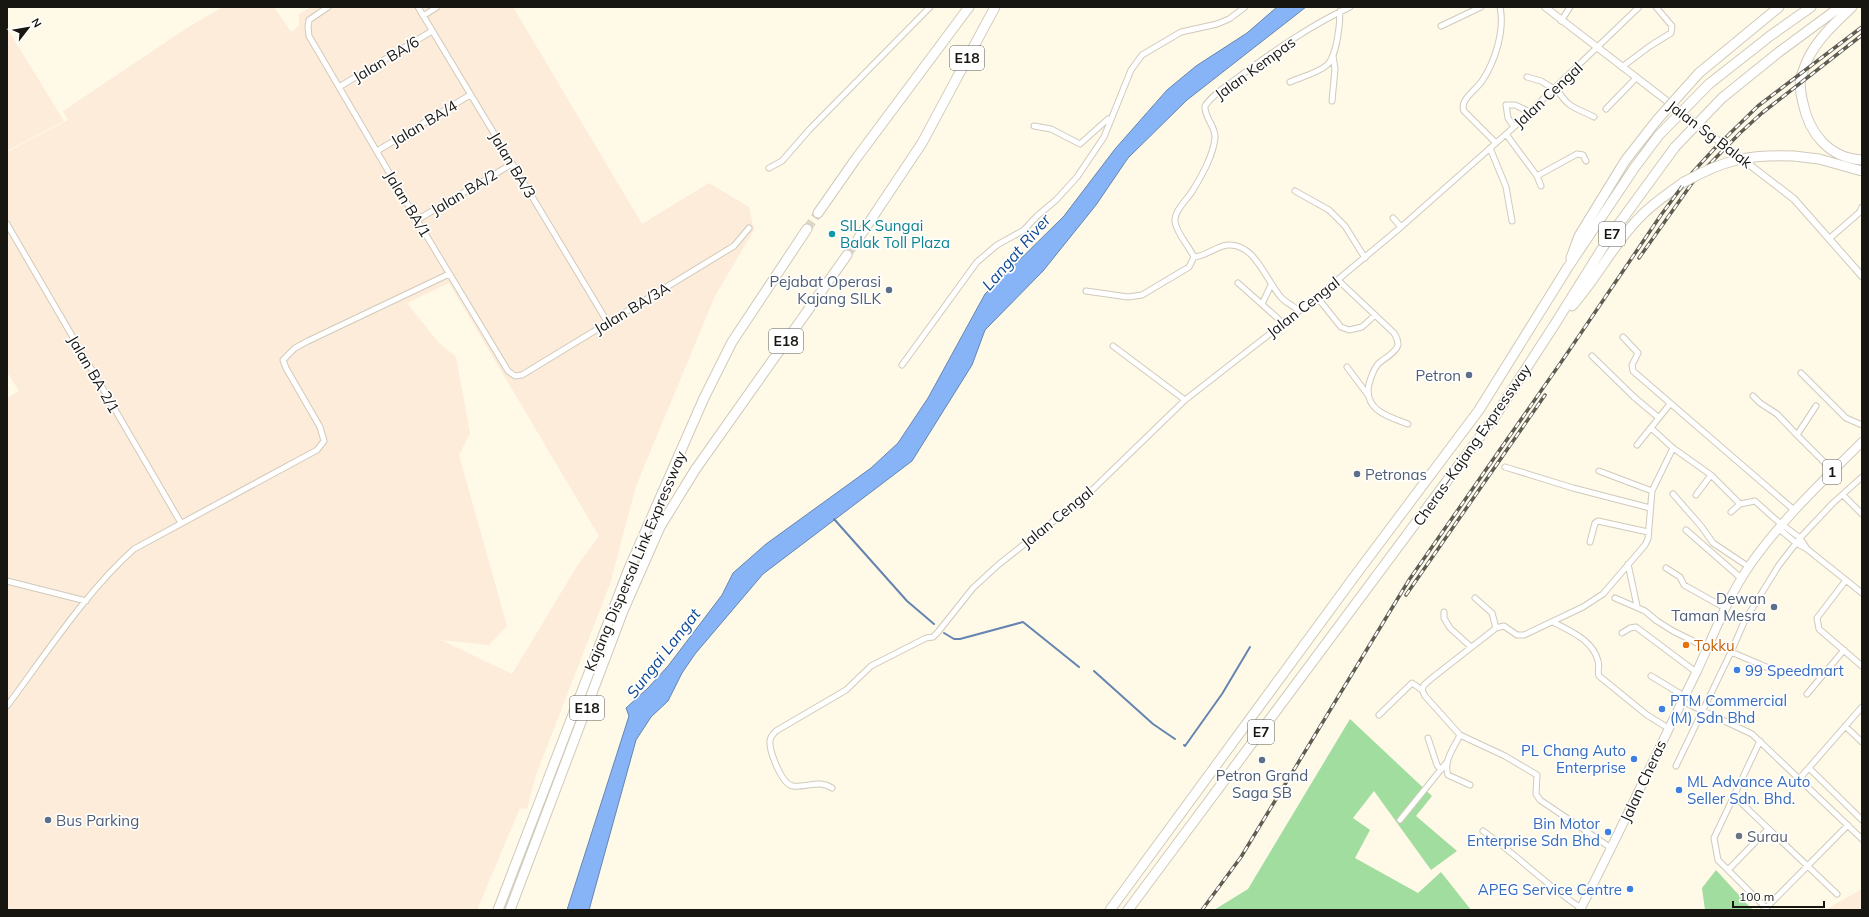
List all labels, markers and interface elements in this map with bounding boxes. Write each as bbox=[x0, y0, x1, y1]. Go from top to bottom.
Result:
north arrow bbox=[8, 8, 48, 48]
text: N bbox=[28, 16, 45, 30]
street label: Jalan BA/6 bbox=[349, 32, 423, 86]
street label: Jalan Kempas bbox=[1211, 32, 1299, 104]
road number: E18 bbox=[950, 46, 984, 70]
street label: Jalan Cengal bbox=[1510, 58, 1586, 132]
street label: Jalan BA/4 bbox=[387, 96, 461, 150]
street label: Jalan Sg Balak bbox=[1664, 96, 1756, 172]
street label: Jalan BA/3 bbox=[486, 128, 540, 202]
street label: Jalan BA/2 bbox=[427, 165, 501, 219]
street label: Jalan BA/1 bbox=[381, 167, 435, 241]
water label: Langat River bbox=[977, 209, 1055, 294]
place label: SILK Sungai Balak Toll Plaza bbox=[840, 216, 950, 252]
road number: E7 bbox=[1599, 222, 1625, 246]
marker: SILK Sungai Balak Toll Plaza bbox=[827, 229, 837, 239]
place label: Pejabat Operasi Kajang SILK bbox=[770, 272, 881, 308]
street label: Jalan Cengal bbox=[1263, 273, 1343, 341]
street label: Jalan BA/3A bbox=[591, 278, 673, 338]
marker: Pejabat Operasi Kajang SILK bbox=[884, 285, 894, 295]
road number: E18 bbox=[769, 329, 803, 353]
street label: Jalan BA 2/1 bbox=[64, 332, 124, 416]
street label: Cheras–Kajang Expressway bbox=[1409, 360, 1535, 530]
place label: Petron bbox=[1415, 366, 1461, 385]
marker: Petron bbox=[1464, 370, 1474, 380]
street label: Kajang Dispersal Link Expressway bbox=[580, 448, 690, 674]
road number: 1 bbox=[1823, 460, 1841, 484]
place label: Petronas bbox=[1365, 465, 1427, 484]
marker: Petronas bbox=[1352, 469, 1362, 479]
street label: Jalan Cengal bbox=[1017, 482, 1097, 552]
place label: Dewan Taman Mesra bbox=[1671, 589, 1766, 625]
marker: Dewan Taman Mesra bbox=[1769, 602, 1779, 612]
water label: Sungai Langat bbox=[622, 604, 704, 702]
place label: Tokku bbox=[1694, 636, 1735, 655]
marker: Tokku bbox=[1681, 640, 1691, 650]
place label: 99 Speedmart bbox=[1745, 661, 1844, 680]
marker: 99 Speedmart bbox=[1732, 665, 1742, 675]
place label: PTM Commercial (M) Sdn Bhd bbox=[1670, 691, 1787, 727]
road number: E18 bbox=[570, 696, 604, 720]
marker: PTM Commercial (M) Sdn Bhd bbox=[1657, 704, 1667, 714]
road number: E7 bbox=[1248, 720, 1274, 744]
street label: Jalan Cheras bbox=[1616, 737, 1670, 825]
place label: PL Chang Auto Enterprise bbox=[1521, 741, 1626, 777]
marker: PL Chang Auto Enterprise bbox=[1629, 754, 1639, 764]
marker: Petron Grand Saga SB bbox=[1257, 755, 1267, 765]
place label: Petron Grand Saga SB bbox=[1216, 766, 1308, 802]
place label: ML Advance Auto Seller Sdn. Bhd. bbox=[1687, 772, 1810, 808]
marker: ML Advance Auto Seller Sdn. Bhd. bbox=[1674, 785, 1684, 795]
place label: Bus Parking bbox=[56, 811, 139, 830]
place label: Bin Motor Enterprise Sdn Bhd bbox=[1467, 814, 1601, 850]
marker: Bus Parking bbox=[43, 815, 53, 825]
marker: Bin Motor Enterprise Sdn Bhd bbox=[1603, 827, 1613, 837]
place label: Surau bbox=[1747, 827, 1788, 846]
marker: Surau bbox=[1734, 831, 1744, 841]
place label: APEG Service Centre bbox=[1478, 880, 1622, 899]
scale bar bbox=[1733, 883, 1824, 909]
marker: APEG Service Centre bbox=[1625, 884, 1635, 894]
text: 100 m bbox=[1739, 889, 1774, 904]

